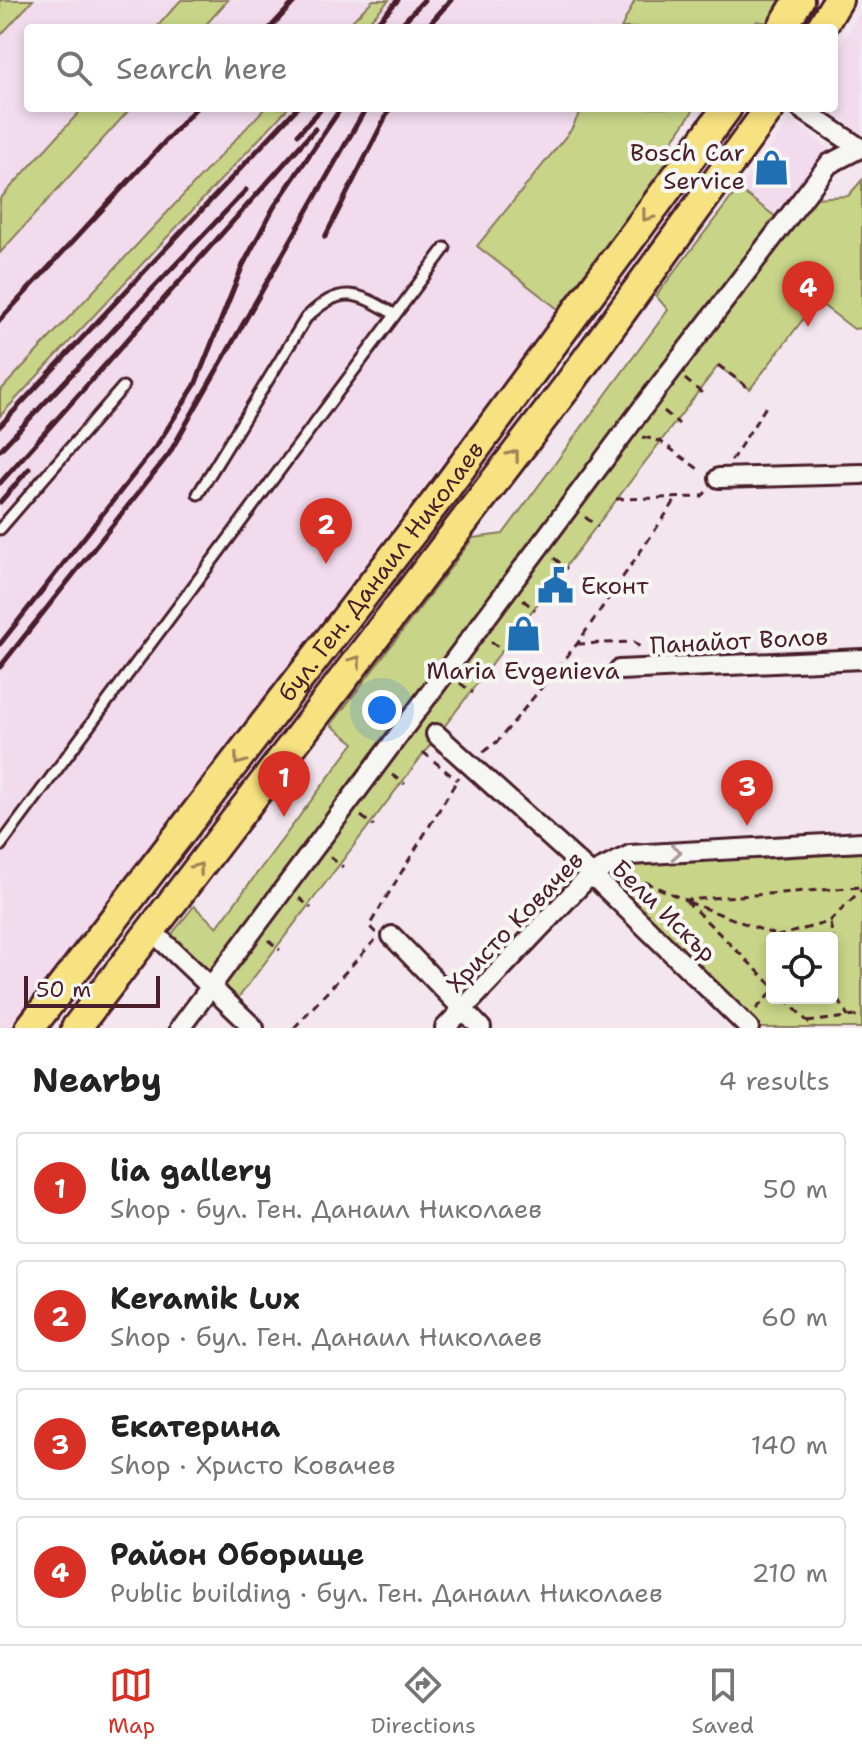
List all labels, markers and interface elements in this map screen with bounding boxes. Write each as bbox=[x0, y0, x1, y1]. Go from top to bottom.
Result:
search box bbox=[24, 24, 838, 112]
icon: search bbox=[52, 46, 96, 90]
text: Search here bbox=[116, 48, 287, 89]
place label: Bosch Car Service bbox=[630, 137, 745, 197]
shop icon: Bosch Car Service bbox=[752, 148, 790, 186]
one-way arrow bbox=[642, 207, 657, 221]
pin: 4 bbox=[782, 261, 834, 327]
street label: бул. Ген. Данаил Николаев bbox=[271, 435, 491, 708]
one-way arrow bbox=[505, 449, 519, 464]
pin: 2 bbox=[300, 498, 352, 564]
public building icon: Еконт bbox=[536, 567, 574, 605]
place label: Еконт bbox=[581, 570, 649, 602]
shop icon: Maria Evgenieva bbox=[504, 615, 542, 653]
street label: Панайот Волов bbox=[649, 620, 829, 662]
place label: Maria Evgenieva bbox=[426, 655, 620, 687]
one-way arrow bbox=[347, 656, 361, 670]
your location bbox=[362, 690, 402, 730]
one-way arrow bbox=[235, 751, 249, 766]
pin: 1 bbox=[258, 751, 310, 817]
pin: 3 bbox=[721, 760, 773, 826]
one-way arrow bbox=[670, 844, 683, 861]
street label: Христо Ковачев bbox=[439, 845, 591, 999]
street label: Бели Искър bbox=[605, 853, 723, 969]
one-way arrow bbox=[189, 862, 203, 877]
map controls bbox=[766, 932, 838, 1004]
button: locate bbox=[766, 932, 838, 1004]
scale bar bbox=[24, 972, 160, 1008]
text: 50 m bbox=[36, 975, 91, 1004]
text: Nearby bbox=[32, 1057, 162, 1103]
text: 4 results bbox=[718, 1063, 830, 1098]
text: lia gallery bbox=[110, 1150, 272, 1191]
text: 1 bbox=[54, 1171, 66, 1206]
text: 50 m bbox=[763, 1171, 828, 1206]
text: Shop · бул. Ген. Данаил Николаев bbox=[110, 1191, 542, 1226]
text: Keramik Lux bbox=[110, 1278, 300, 1319]
text: 2 bbox=[51, 1299, 69, 1334]
text: 60 m bbox=[761, 1299, 828, 1334]
text: Shop · бул. Ген. Данаил Николаев bbox=[110, 1319, 542, 1354]
text: Екатерина bbox=[110, 1406, 280, 1447]
text: 3 bbox=[51, 1427, 69, 1462]
text: 140 m bbox=[751, 1427, 828, 1462]
text: Shop · Христо Ковачев bbox=[110, 1447, 396, 1482]
text: Район Оборище bbox=[110, 1534, 365, 1575]
text: 4 bbox=[51, 1555, 69, 1590]
text: 210 m bbox=[751, 1555, 828, 1590]
text: Public building · бул. Ген. Данаил Николаев bbox=[110, 1575, 663, 1610]
tab: Map bbox=[108, 1663, 155, 1740]
tab: Directions bbox=[371, 1663, 476, 1740]
tab: Saved bbox=[692, 1663, 754, 1740]

